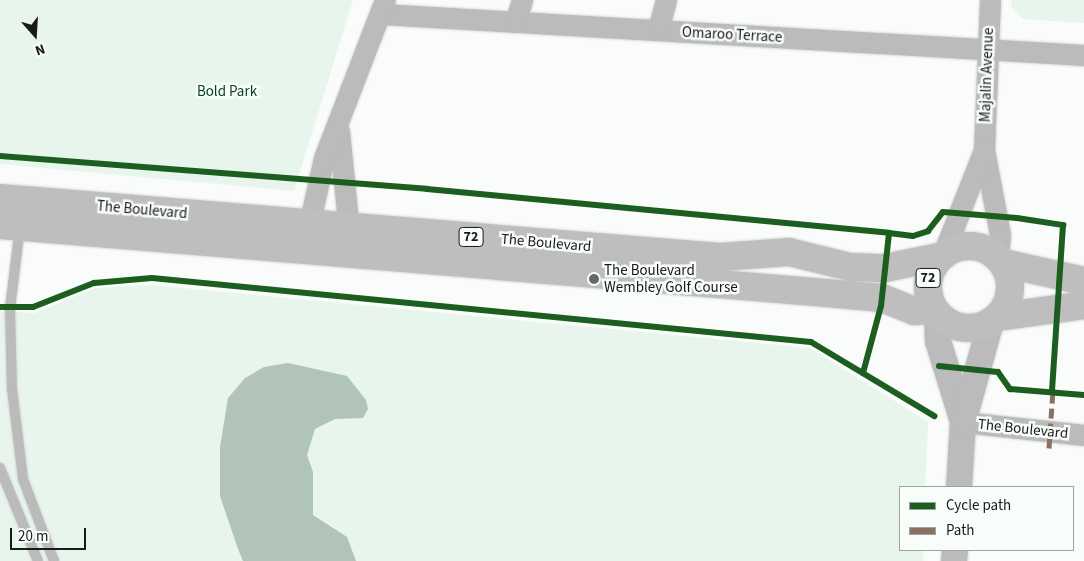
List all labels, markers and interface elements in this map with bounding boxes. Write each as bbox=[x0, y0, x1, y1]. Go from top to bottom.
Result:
north arrow bbox=[10, 10, 60, 60]
street label: Omaroo Terrace bbox=[681, 23, 783, 47]
street label: Majalin Avenue bbox=[976, 27, 998, 123]
text: N bbox=[32, 38, 48, 60]
park label: Bold Park bbox=[197, 83, 257, 101]
street label: The Boulevard bbox=[96, 197, 188, 223]
road number: 72 bbox=[458, 226, 484, 248]
street label: The Boulevard bbox=[500, 230, 592, 256]
place label: The Boulevard Wembley Golf Course bbox=[604, 261, 738, 296]
road number: 72 bbox=[916, 266, 940, 290]
marker: The Boulevard Wembley Golf Course bbox=[588, 273, 600, 285]
street label: The Boulevard bbox=[977, 415, 1069, 443]
legend bbox=[899, 486, 1074, 551]
text: Cycle path bbox=[946, 495, 1011, 516]
scale bar bbox=[12, 518, 89, 550]
text: Path bbox=[946, 520, 974, 541]
text: 20 m bbox=[18, 526, 48, 547]

